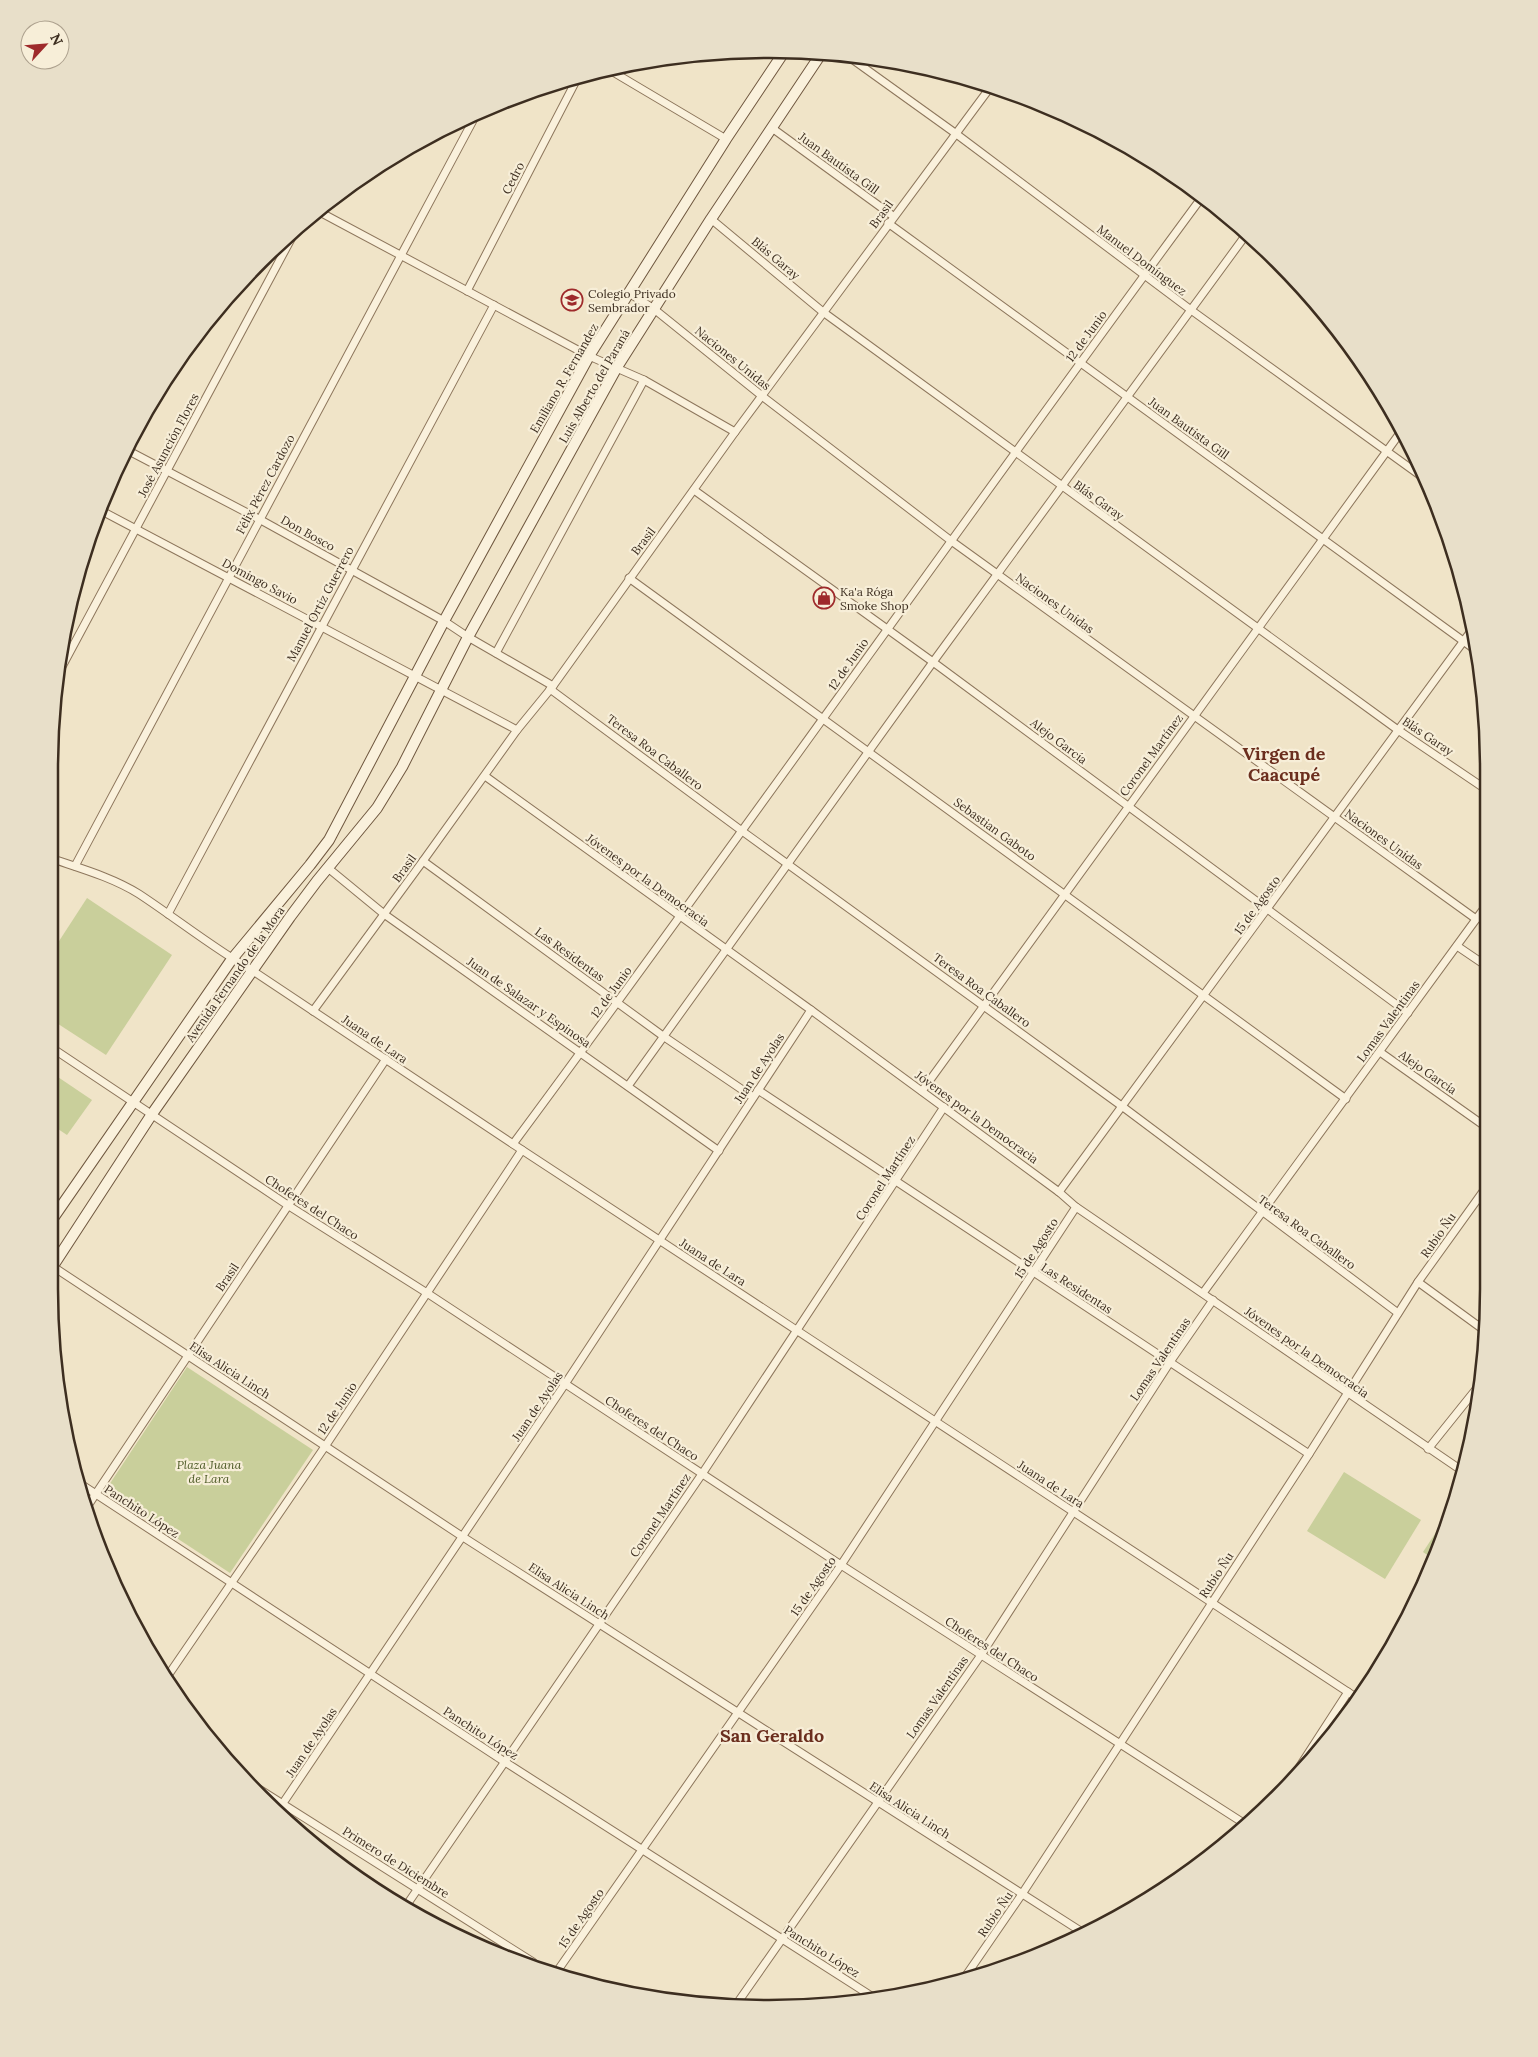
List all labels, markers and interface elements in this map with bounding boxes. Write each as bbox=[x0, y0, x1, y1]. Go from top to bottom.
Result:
north arrow bbox=[20, 20, 70, 70]
text: N bbox=[46, 30, 67, 48]
street label: Juan Bautista Gill bbox=[795, 128, 882, 197]
street label: Cedro bbox=[499, 159, 527, 197]
street label: Brasil bbox=[866, 197, 896, 231]
street label: Manuel Domínguez bbox=[1094, 221, 1190, 299]
street label: Blás Garay bbox=[749, 233, 804, 283]
place label: Colegio Privado Sembrador bbox=[588, 286, 676, 315]
school or university icon: Colegio Privado Sembrador bbox=[560, 288, 584, 312]
street label: 12 de Junio bbox=[1062, 307, 1110, 365]
street label: Emiliano R. Fernandez bbox=[526, 320, 602, 436]
street label: Naciones Unidas bbox=[692, 323, 774, 393]
street label: Luis Alberto del Paraná bbox=[555, 326, 633, 446]
street label: José Asunción Flores bbox=[134, 390, 202, 500]
street label: Juan Bautista Gill bbox=[1145, 393, 1232, 462]
street label: Félix Pérez Cardozo bbox=[232, 432, 298, 536]
street label: Blás Garay bbox=[1071, 477, 1128, 524]
street label: Don Bosco bbox=[278, 512, 338, 554]
street label: Brasil bbox=[628, 524, 658, 558]
street label: Manuel Ortiz Guerrero bbox=[283, 544, 357, 664]
street label: Domingo Savio bbox=[220, 555, 300, 607]
street label: Naciones Unidas bbox=[1013, 570, 1097, 637]
place label: Ka'a Róga Smoke Shop bbox=[840, 584, 909, 613]
shop icon: Ka'a Róga Smoke Shop bbox=[812, 586, 836, 610]
street label: 12 de Junio bbox=[825, 635, 871, 693]
street label: Teresa Roa Caballero bbox=[604, 711, 706, 793]
street label: Coronel Martínez bbox=[1116, 711, 1186, 799]
street label: Blás Garay bbox=[1400, 713, 1457, 759]
street label: Alejo García bbox=[1027, 714, 1090, 767]
district label: Virgen de Caacupé bbox=[1243, 742, 1326, 786]
street label: Sebastian Gaboto bbox=[951, 794, 1039, 864]
street label: Naciones Unidas bbox=[1342, 806, 1426, 873]
street label: Jóvenes por la Democracia bbox=[583, 830, 712, 930]
street label: Brasil bbox=[389, 851, 419, 885]
street label: 15 de Agosto bbox=[1231, 873, 1283, 937]
street label: Avenida Fernando de la Mora bbox=[182, 903, 288, 1045]
street label: Las Residentas bbox=[532, 924, 608, 984]
street label: Teresa Roa Caballero bbox=[930, 950, 1034, 1030]
street label: Juan de Salazar y Espinosa bbox=[464, 953, 594, 1050]
street label: 12 de Junio bbox=[587, 963, 635, 1021]
street label: Lomas Valentinas bbox=[1353, 977, 1423, 1065]
street label: Juana de Lara bbox=[338, 1011, 411, 1066]
street label: Juan de Ayolas bbox=[730, 1030, 788, 1107]
street label: Alejo García bbox=[1395, 1046, 1460, 1097]
street label: Jóvenes por la Democracia bbox=[912, 1067, 1041, 1167]
street label: Coronel Martínez bbox=[852, 1133, 918, 1223]
street label: Choferes del Chaco bbox=[262, 1171, 362, 1243]
street label: Teresa Roa Caballero bbox=[1255, 1192, 1359, 1272]
street label: Rubio Ñu bbox=[1417, 1210, 1459, 1260]
street label: 15 de Agosto bbox=[1011, 1215, 1061, 1281]
street label: Juana de Lara bbox=[676, 1234, 749, 1289]
street label: Las Residentas bbox=[1038, 1259, 1116, 1317]
street label: Brasil bbox=[212, 1260, 242, 1294]
street label: Jóvenes por la Democracia bbox=[1241, 1303, 1372, 1401]
street label: Lomas Valentinas bbox=[1127, 1314, 1194, 1404]
street label: Elisa Alicia Linch bbox=[187, 1338, 273, 1402]
street label: Juan de Ayolas bbox=[508, 1368, 566, 1444]
street label: 12 de Junio bbox=[314, 1379, 360, 1437]
street label: Choferes del Chaco bbox=[602, 1392, 702, 1464]
street label: Juana de Lara bbox=[1014, 1456, 1087, 1511]
park label: Plaza Juana de Lara bbox=[177, 1457, 242, 1486]
street label: Coronel Martínez bbox=[626, 1470, 694, 1560]
street label: Panchito López bbox=[102, 1481, 182, 1541]
street label: Rubio Ñu bbox=[1196, 1549, 1236, 1601]
street label: 15 de Agosto bbox=[787, 1553, 839, 1619]
street label: Elisa Alicia Linch bbox=[526, 1559, 612, 1623]
street label: Choferes del Chaco bbox=[942, 1613, 1042, 1685]
street label: Lomas Valentinas bbox=[903, 1652, 971, 1741]
street label: Panchito López bbox=[441, 1703, 521, 1763]
street label: Juan de Ayolas bbox=[282, 1704, 340, 1780]
district label: San Geraldo bbox=[720, 1724, 824, 1747]
street label: Elisa Alicia Linch bbox=[867, 1778, 953, 1842]
street label: Primero de Diciembre bbox=[340, 1823, 453, 1901]
street label: 15 de Agosto bbox=[555, 1885, 607, 1951]
street label: Rubio Ñu bbox=[974, 1888, 1016, 1940]
street label: Panchito López bbox=[781, 1922, 863, 1980]

